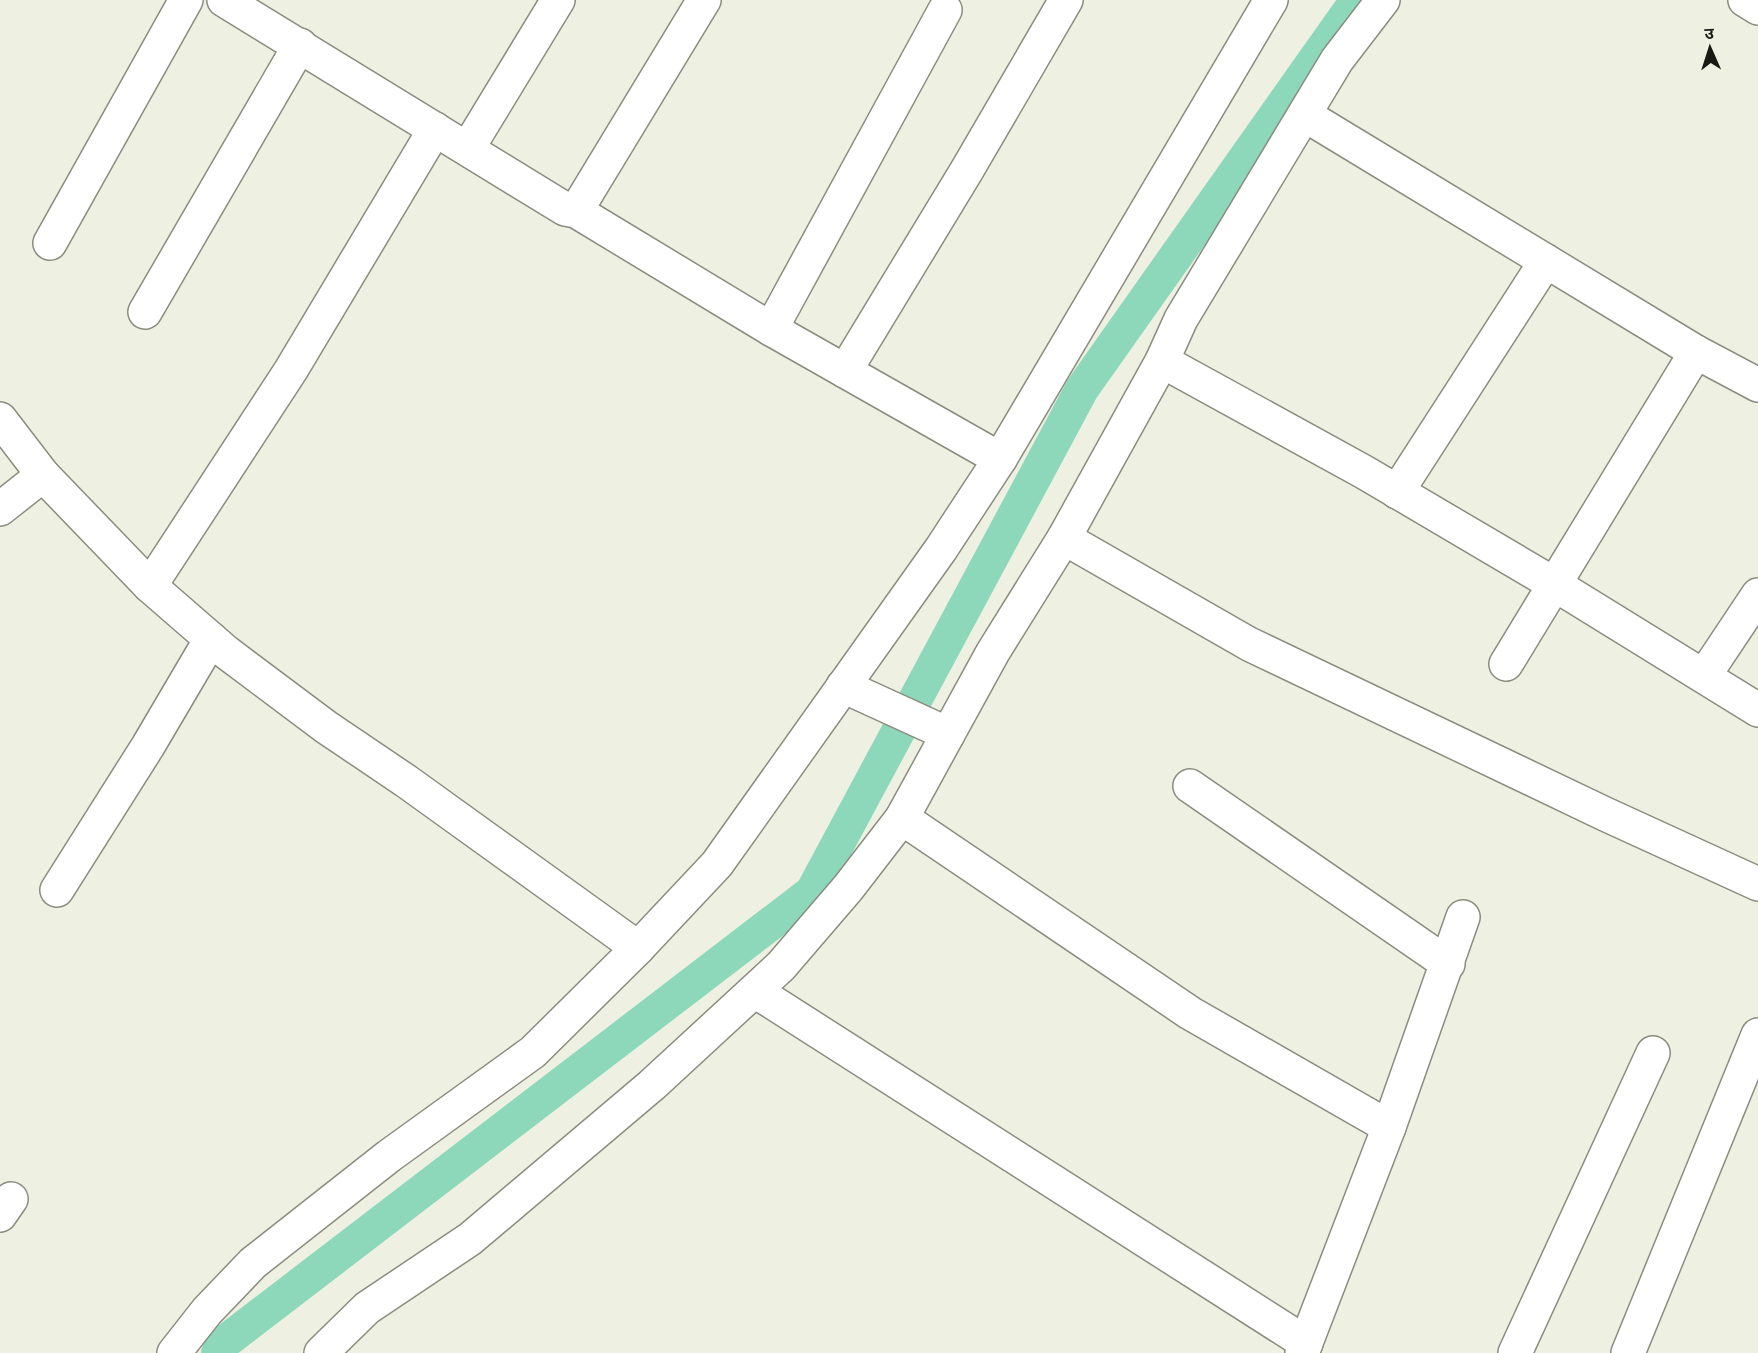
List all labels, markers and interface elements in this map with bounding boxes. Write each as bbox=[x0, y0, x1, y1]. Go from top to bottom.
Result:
north arrow bbox=[1680, 18, 1740, 78]
text: उ bbox=[1704, 23, 1715, 42]

